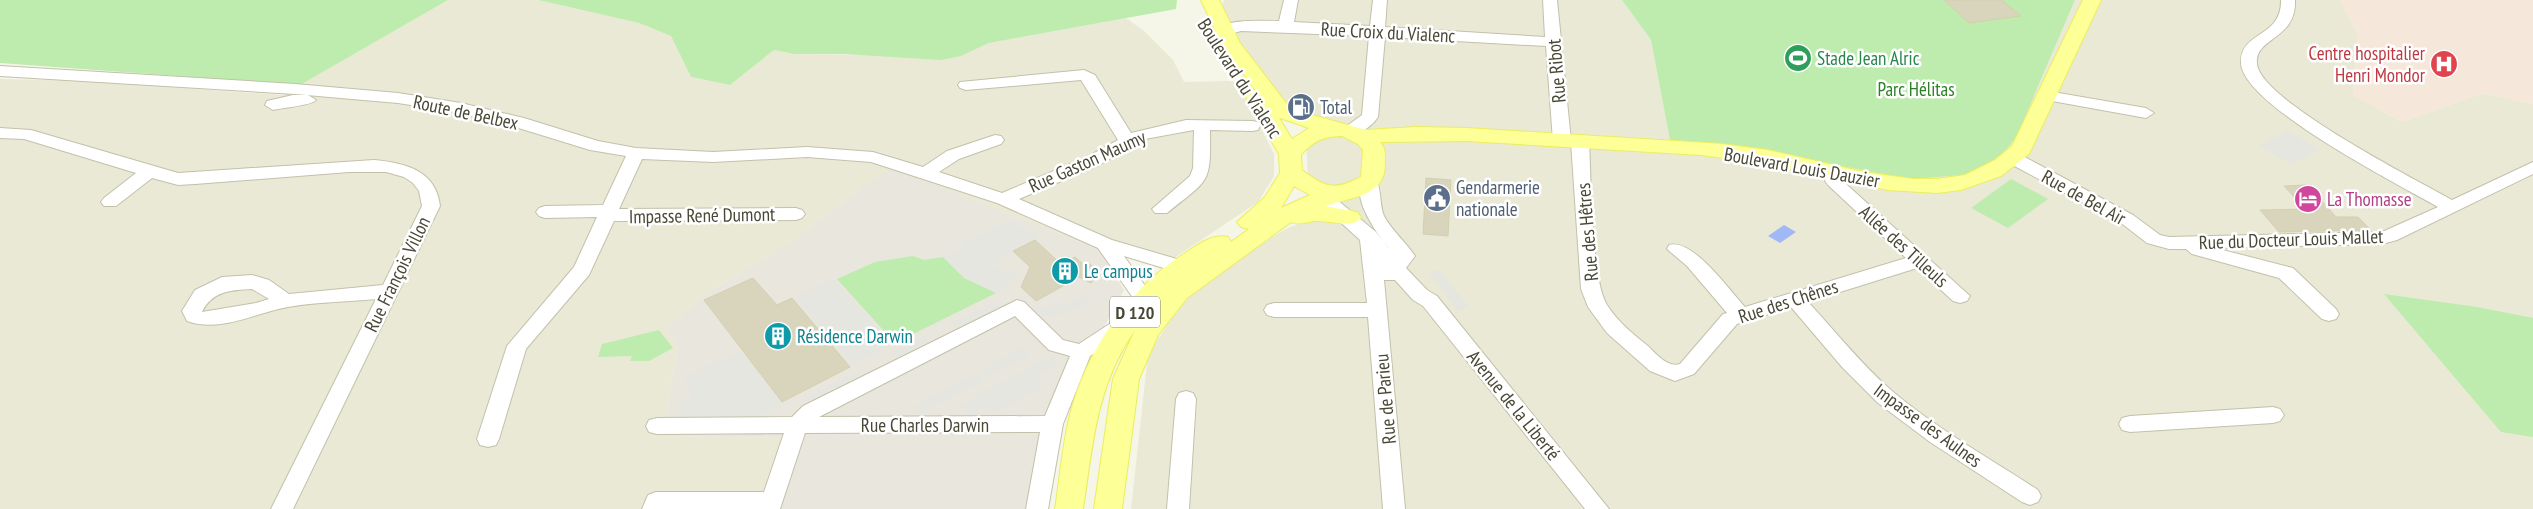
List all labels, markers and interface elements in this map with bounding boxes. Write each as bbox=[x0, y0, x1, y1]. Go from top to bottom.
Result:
street label: Boulevard du Vialenc bbox=[1192, 14, 1288, 142]
street label: Rue Croix du Vialenc bbox=[1320, 16, 1456, 48]
street label: Rue Ribot bbox=[1541, 37, 1571, 104]
place label: Centre hospitalier Henri Mondor bbox=[2309, 41, 2426, 87]
sports icon: Stade Jean Alric bbox=[1783, 43, 1813, 73]
place label: Stade Jean Alric bbox=[1817, 46, 1920, 70]
hospital icon: Centre hospitalier Henri Mondor bbox=[2429, 49, 2459, 79]
park label: Parc Hélitas bbox=[1877, 77, 1955, 101]
street label: Route de Belbex bbox=[411, 89, 521, 135]
fuel station icon: Total bbox=[1286, 92, 1316, 122]
place label: Total bbox=[1320, 95, 1353, 119]
street label: Rue Gaston Maumy bbox=[1025, 124, 1150, 198]
street label: Boulevard Louis Dauzier bbox=[1722, 141, 1883, 193]
street label: Rue de Bel Air bbox=[2038, 164, 2131, 230]
place label: Gendarmerie nationale bbox=[1456, 175, 1540, 221]
street label: Rue des Hêtres bbox=[1571, 182, 1603, 282]
public building icon: Gendarmerie nationale bbox=[1422, 183, 1452, 213]
hotel icon: La Thomasse bbox=[2293, 184, 2323, 214]
place label: La Thomasse bbox=[2327, 187, 2412, 211]
street label: Allée des Tilleuls bbox=[1854, 200, 1954, 292]
street label: Impasse René Dumont bbox=[629, 202, 776, 228]
street label: Rue François Villon bbox=[359, 212, 435, 336]
street label: Rue du Docteur Louis Mallet bbox=[2198, 224, 2385, 254]
building icon: Le campus bbox=[1050, 256, 1080, 286]
place label: Le campus bbox=[1084, 259, 1153, 283]
street label: Rue des Chênes bbox=[1735, 274, 1841, 328]
road number: D 120 bbox=[1110, 296, 1160, 328]
building icon: Résidence Darwin bbox=[763, 321, 793, 351]
place label: Résidence Darwin bbox=[797, 324, 913, 348]
street label: Avenue de la Liberté bbox=[1462, 345, 1566, 465]
street label: Rue de Parieu bbox=[1369, 353, 1401, 445]
street label: Impasse des Aulnes bbox=[1869, 378, 1987, 472]
street label: Rue Charles Darwin bbox=[861, 413, 989, 437]

